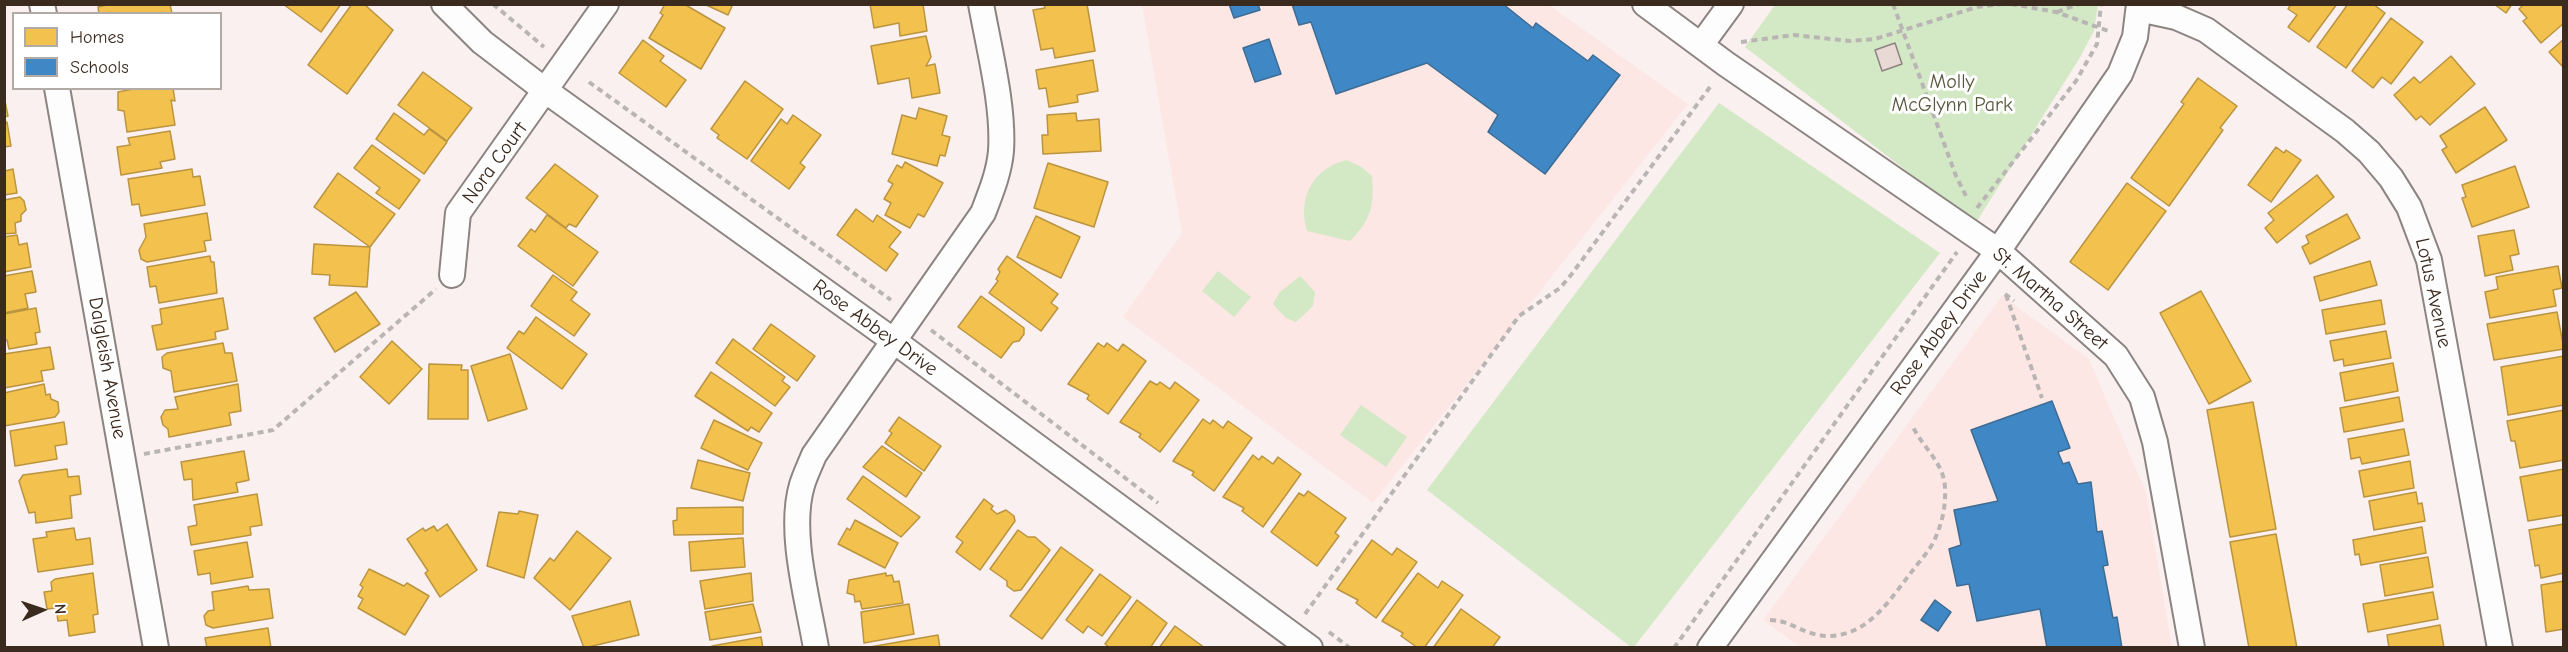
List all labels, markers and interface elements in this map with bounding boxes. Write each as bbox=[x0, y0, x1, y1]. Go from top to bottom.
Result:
legend bbox=[12, 12, 222, 90]
text: Homes bbox=[70, 27, 124, 48]
text: Schools bbox=[70, 57, 129, 78]
park label: Molly McGlynn Park bbox=[1891, 70, 2013, 117]
street label: Nora Court bbox=[457, 118, 533, 208]
street label: Lotus Avenue bbox=[2410, 236, 2456, 350]
street label: St. Martha Street bbox=[1987, 242, 2113, 356]
street label: Rose Abbey Drive bbox=[1886, 266, 1992, 400]
street label: Rose Abbey Drive bbox=[808, 275, 942, 381]
street label: Dalgleish Avenue bbox=[83, 295, 131, 441]
north arrow bbox=[12, 580, 72, 640]
text: N bbox=[51, 603, 69, 615]

